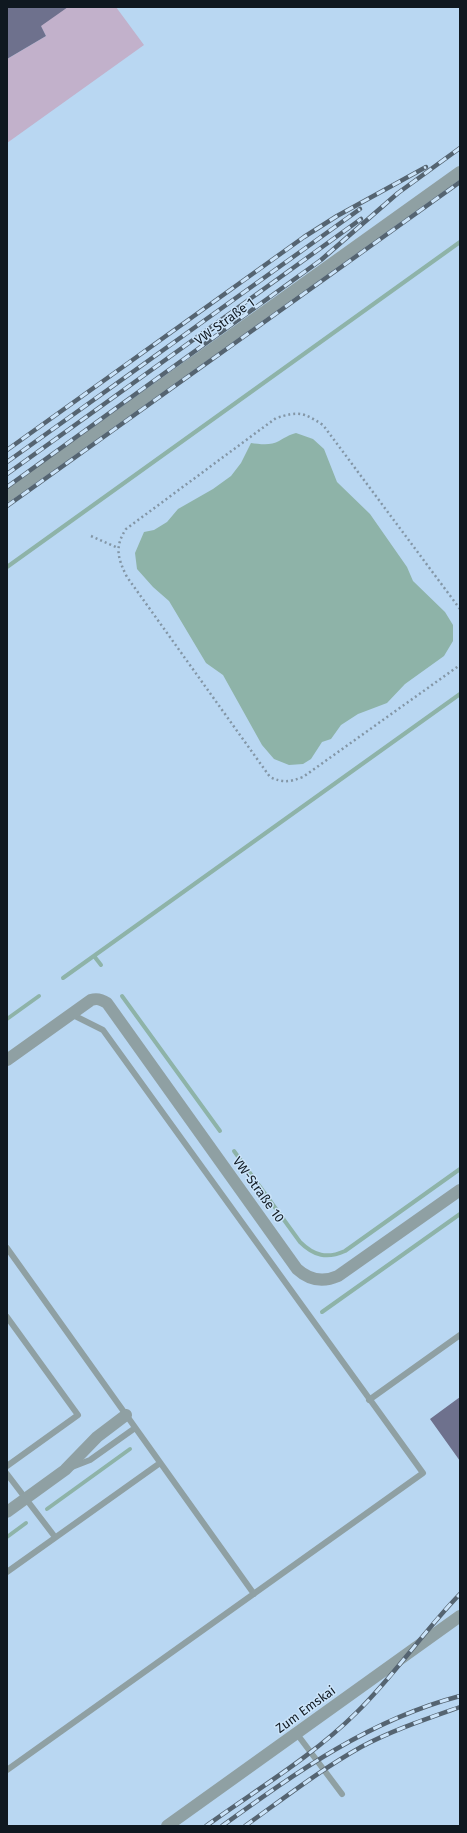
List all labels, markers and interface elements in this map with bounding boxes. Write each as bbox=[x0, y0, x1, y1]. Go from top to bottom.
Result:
street label: VW-Straße 1 bbox=[192, 295, 258, 349]
street label: VW-Straße 10 bbox=[229, 1154, 287, 1226]
street label: Zum Emskai bbox=[273, 1683, 339, 1737]

